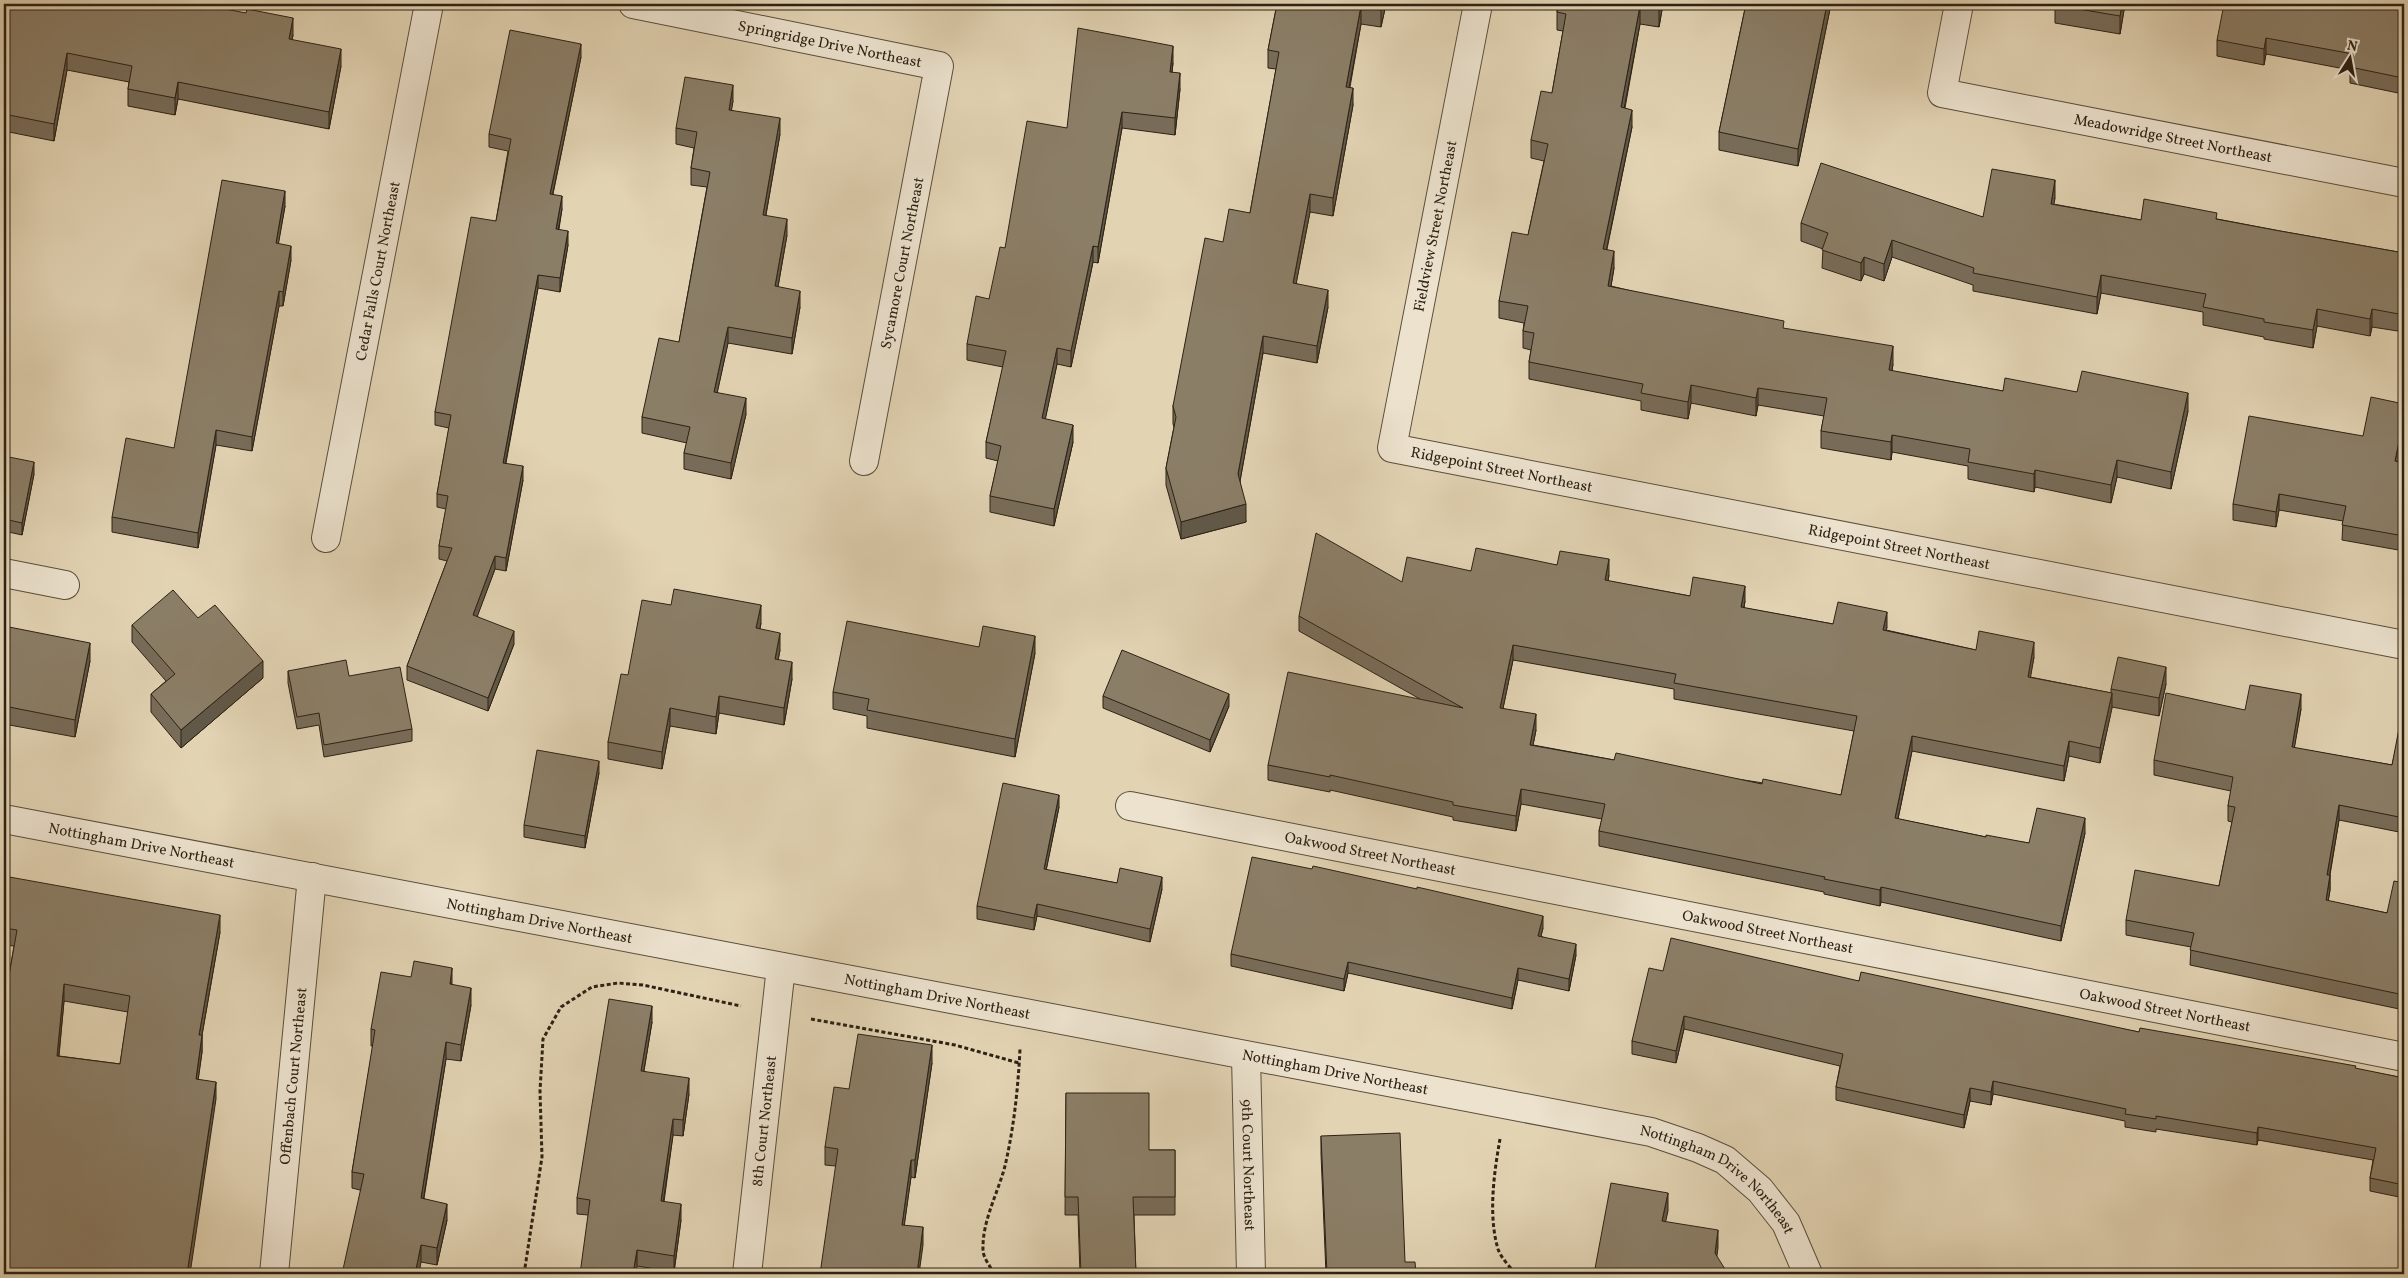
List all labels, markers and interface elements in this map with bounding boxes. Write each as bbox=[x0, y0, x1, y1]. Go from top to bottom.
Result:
street label: Springridge Drive Northeast bbox=[736, 17, 923, 74]
north arrow bbox=[2326, 32, 2376, 82]
text: N bbox=[2345, 36, 2359, 57]
street label: Meadowridge Street Northeast bbox=[2072, 110, 2274, 169]
street label: Fieldview Street Northeast bbox=[1410, 139, 1463, 314]
street label: Sycamore Court Northeast bbox=[876, 176, 930, 351]
street label: Cedar Falls Court Northeast bbox=[351, 180, 407, 363]
street label: Ridgepoint Street Northeast bbox=[1409, 443, 1594, 499]
street label: Ridgepoint Street Northeast bbox=[1806, 520, 1992, 576]
street label: Nottingham Drive Northeast bbox=[46, 819, 236, 875]
street label: Oakwood Street Northeast bbox=[1283, 828, 1457, 882]
street label: Nottingham Drive Northeast bbox=[444, 894, 634, 950]
street label: Oakwood Street Northeast bbox=[1680, 906, 1855, 960]
street label: Nottingham Drive Northeast bbox=[842, 970, 1032, 1026]
street label: Oakwood Street Northeast bbox=[2077, 984, 2252, 1039]
street label: Offenbach Court Northeast bbox=[276, 987, 313, 1166]
street label: Nottingham Drive Northeast bbox=[1240, 1045, 1430, 1101]
street label: 8th Court Northeast bbox=[748, 1055, 783, 1188]
street label: 9th Court Northeast bbox=[1235, 1099, 1259, 1231]
street label: Nottingham Drive Northeast bbox=[1638, 1121, 1799, 1238]

